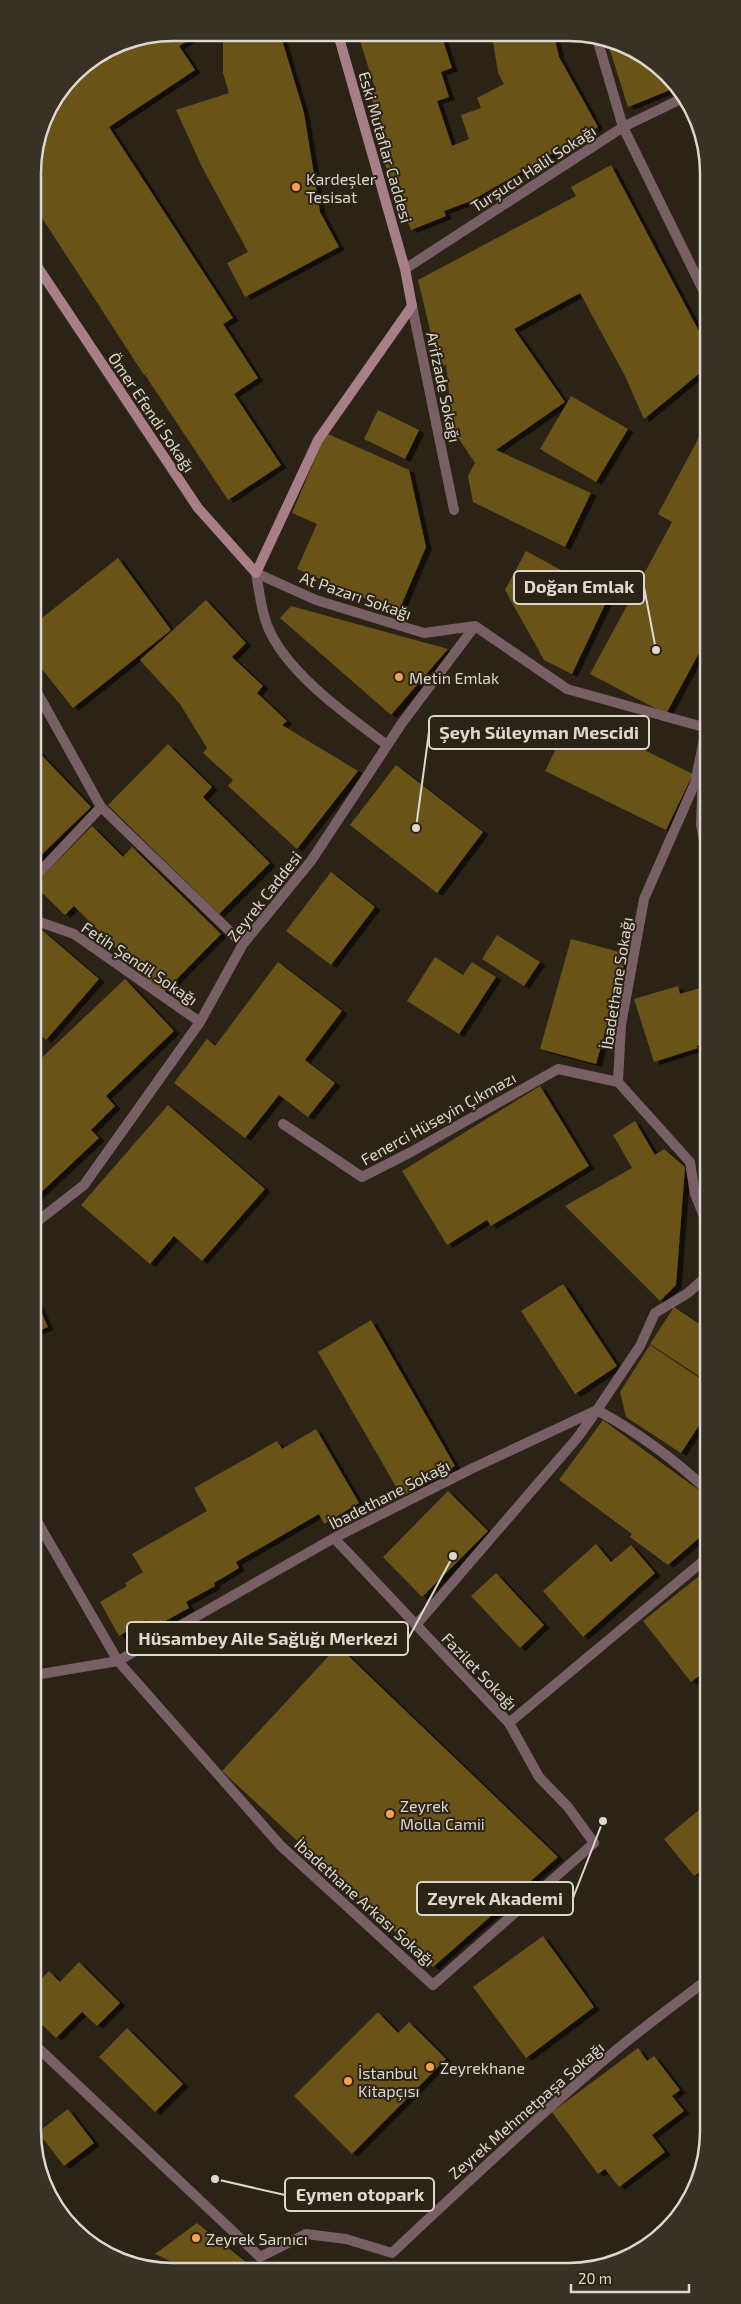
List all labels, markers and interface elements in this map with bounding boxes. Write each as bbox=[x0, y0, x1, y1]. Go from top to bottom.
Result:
street label: Eski Mutaflar Caddesi bbox=[355, 69, 417, 225]
street label: Turşucu Halil Sokağı bbox=[467, 120, 600, 216]
place label: Kardeşler Tesisat bbox=[306, 169, 377, 206]
marker: Kardeşler Tesisat bbox=[290, 181, 302, 193]
street label: Arifzade Sokağı bbox=[423, 330, 465, 444]
street label: Ömer Efendi Sokağı bbox=[105, 349, 199, 475]
street label: At Pazarı Sokağı bbox=[298, 567, 414, 623]
callout: Doğan Emlak bbox=[514, 571, 644, 604]
text: Doğan Emlak bbox=[524, 575, 634, 597]
place label: Metin Emlak bbox=[409, 668, 499, 687]
marker: Metin Emlak bbox=[393, 671, 405, 683]
callout: Şeyh Süleyman Mescidi bbox=[429, 716, 649, 749]
text: Şeyh Süleyman Mescidi bbox=[439, 721, 639, 744]
street label: Zeyrek Caddesi bbox=[223, 847, 305, 945]
street label: İbadethane Sokağı bbox=[596, 916, 636, 1050]
street label: Fetih Şendil Sokağı bbox=[78, 917, 202, 1010]
street label: Fenerci Hüseyin Çıkmazı bbox=[357, 1067, 519, 1169]
street label: İbadethane Sokağı bbox=[325, 1455, 453, 1533]
callout: Hüsambey Aile Sağlığı Merkezi bbox=[127, 1622, 408, 1655]
text: Hüsambey Aile Sağlığı Merkezi bbox=[138, 1627, 398, 1649]
street label: Fazilet Sokağı bbox=[438, 1628, 522, 1714]
place label: Zeyrek Molla Camii bbox=[400, 1796, 485, 1833]
marker: Zeyrek Molla Camii bbox=[384, 1808, 396, 1820]
street label: İbadethane Arkası Sokağı bbox=[291, 1834, 439, 1970]
callout: Zeyrek Akademi bbox=[417, 1882, 573, 1915]
text: Zeyrek Akademi bbox=[427, 1887, 563, 1909]
street label: Zeyrek Mehmetpaşa Sokağı bbox=[444, 2037, 608, 2183]
place label: Zeyrekhane bbox=[440, 2058, 525, 2077]
marker: Zeyrekhane bbox=[424, 2061, 436, 2073]
place label: İstanbul Kitapçısı bbox=[358, 2063, 420, 2101]
marker: İstanbul Kitapçısı bbox=[342, 2075, 354, 2087]
callout: Eymen otopark bbox=[285, 2178, 434, 2211]
text: Eymen otopark bbox=[296, 2183, 424, 2205]
place label: Zeyrek Sarnıcı bbox=[206, 2229, 308, 2248]
marker: Zeyrek Sarnıcı bbox=[190, 2232, 202, 2244]
scale bar bbox=[571, 2262, 688, 2294]
text: 20 m bbox=[578, 2269, 612, 2287]

